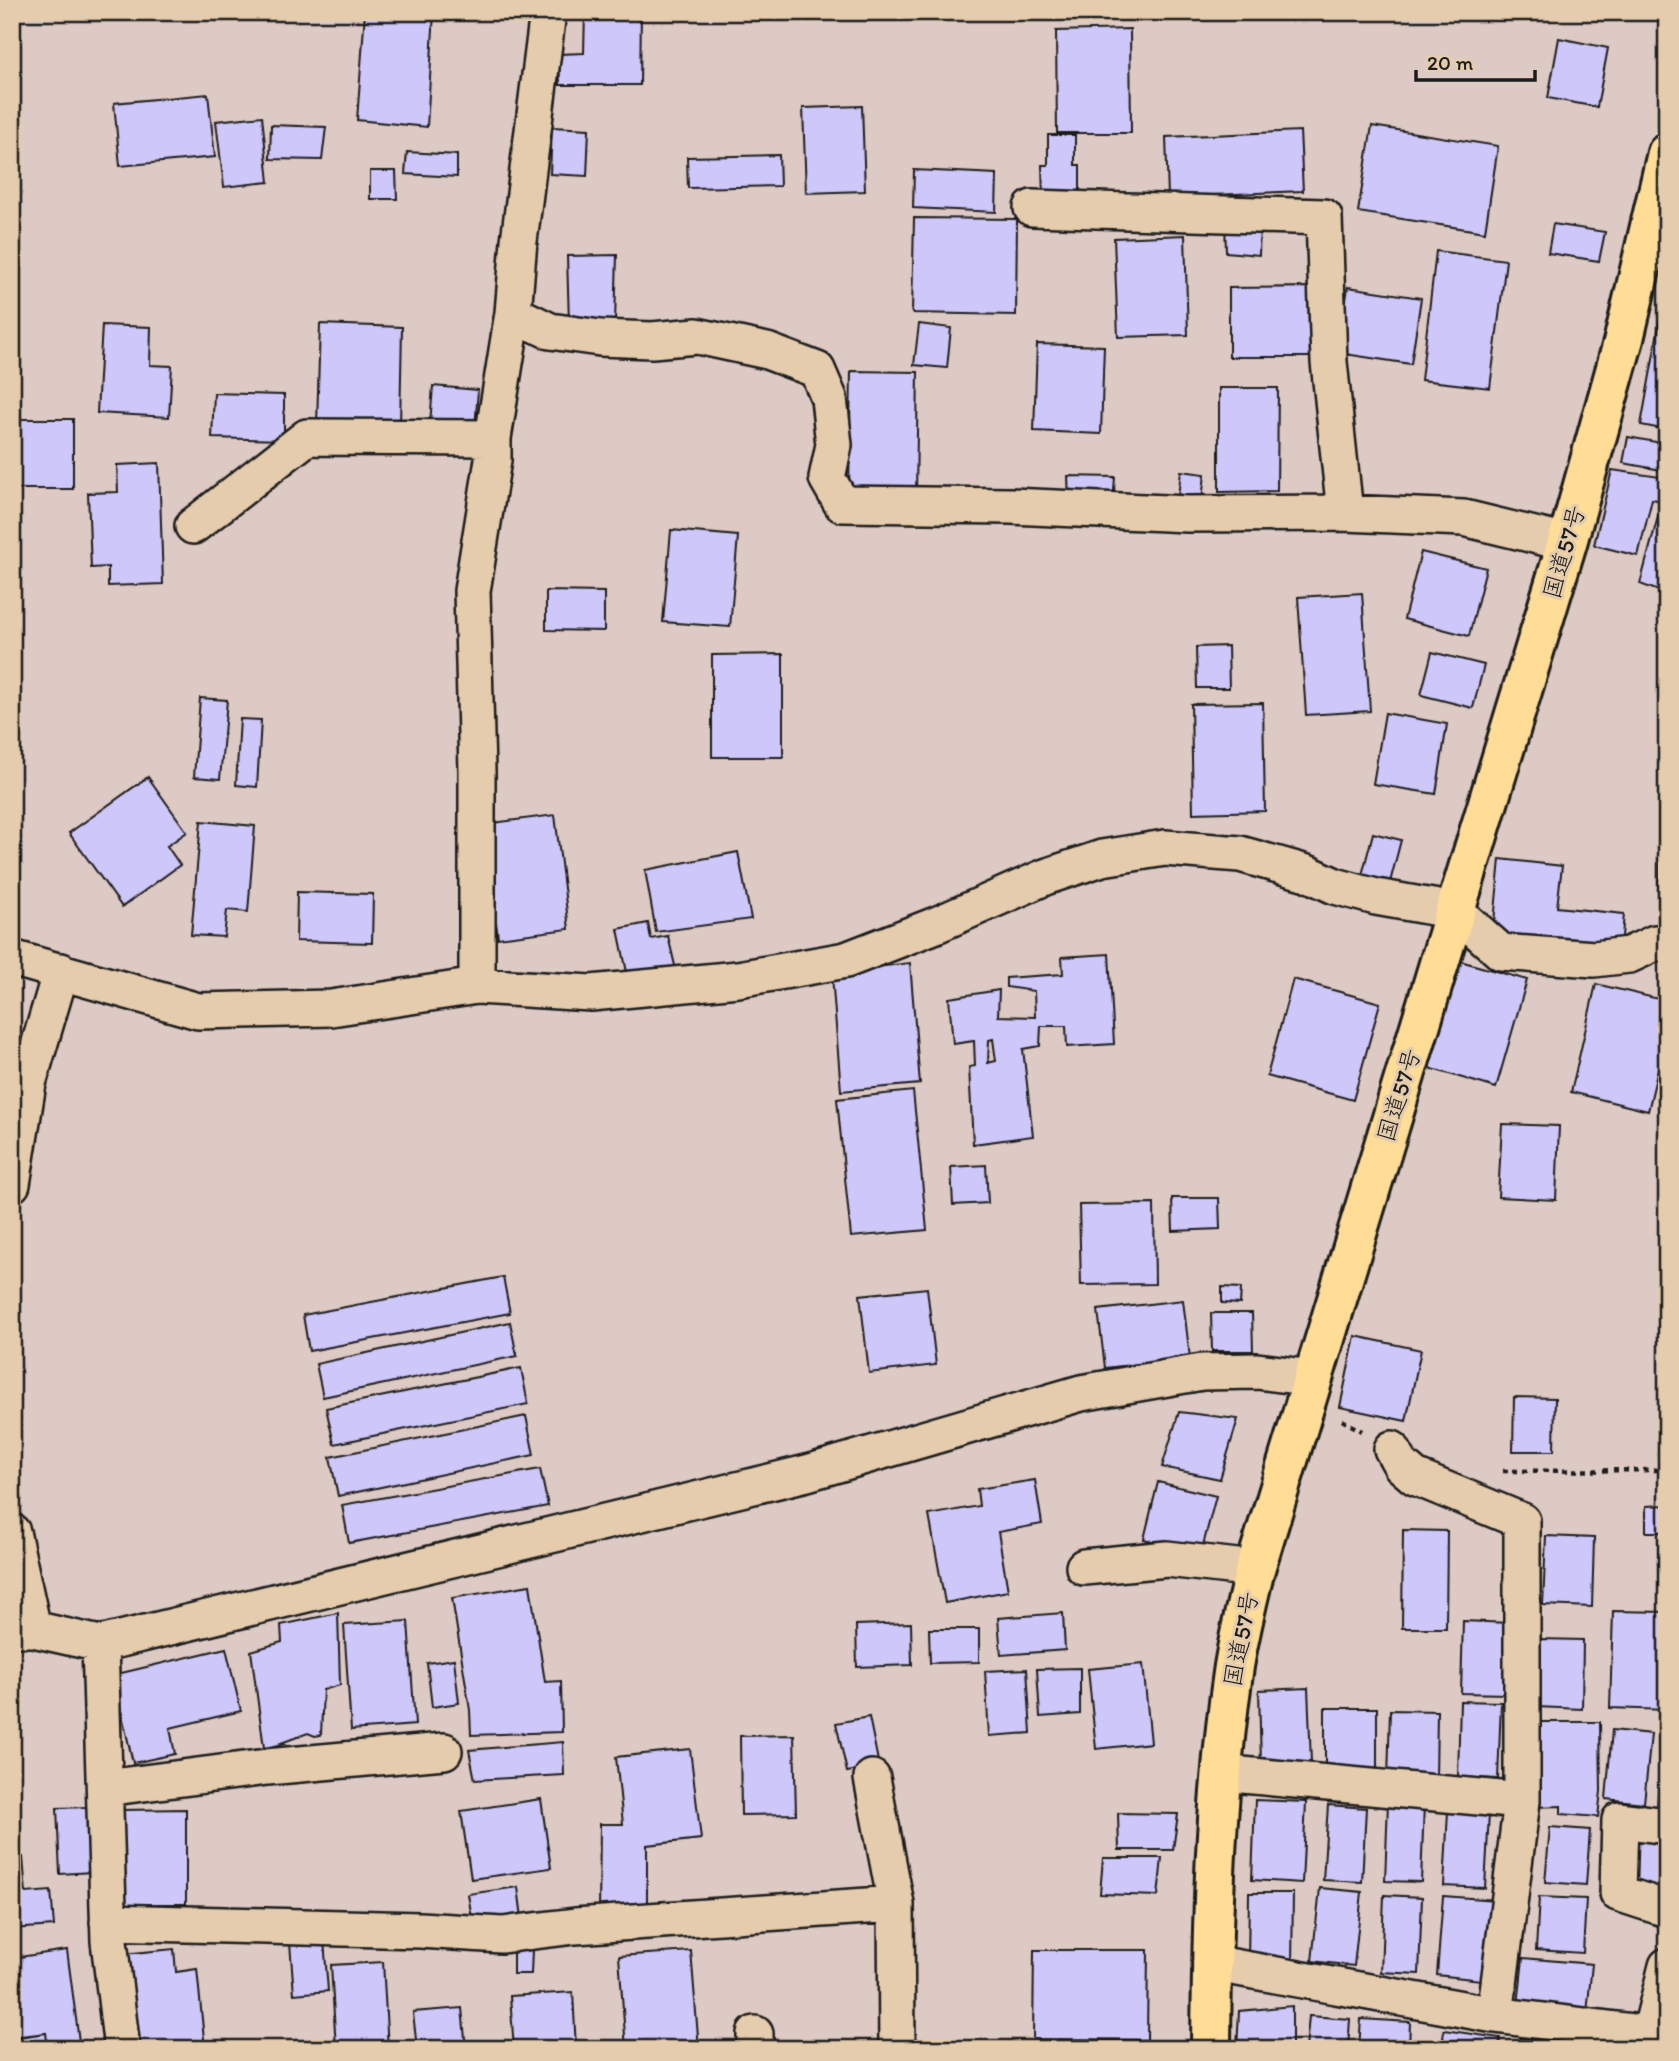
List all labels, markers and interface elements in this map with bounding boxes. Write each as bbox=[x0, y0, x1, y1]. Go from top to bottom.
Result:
scale bar bbox=[1416, 38, 1536, 82]
text: 20 m bbox=[1427, 50, 1474, 75]
street label: 国道57号 bbox=[1536, 501, 1591, 602]
street label: 国道57号 bbox=[1371, 1044, 1426, 1145]
street label: 国道57号 bbox=[1217, 1589, 1264, 1689]

